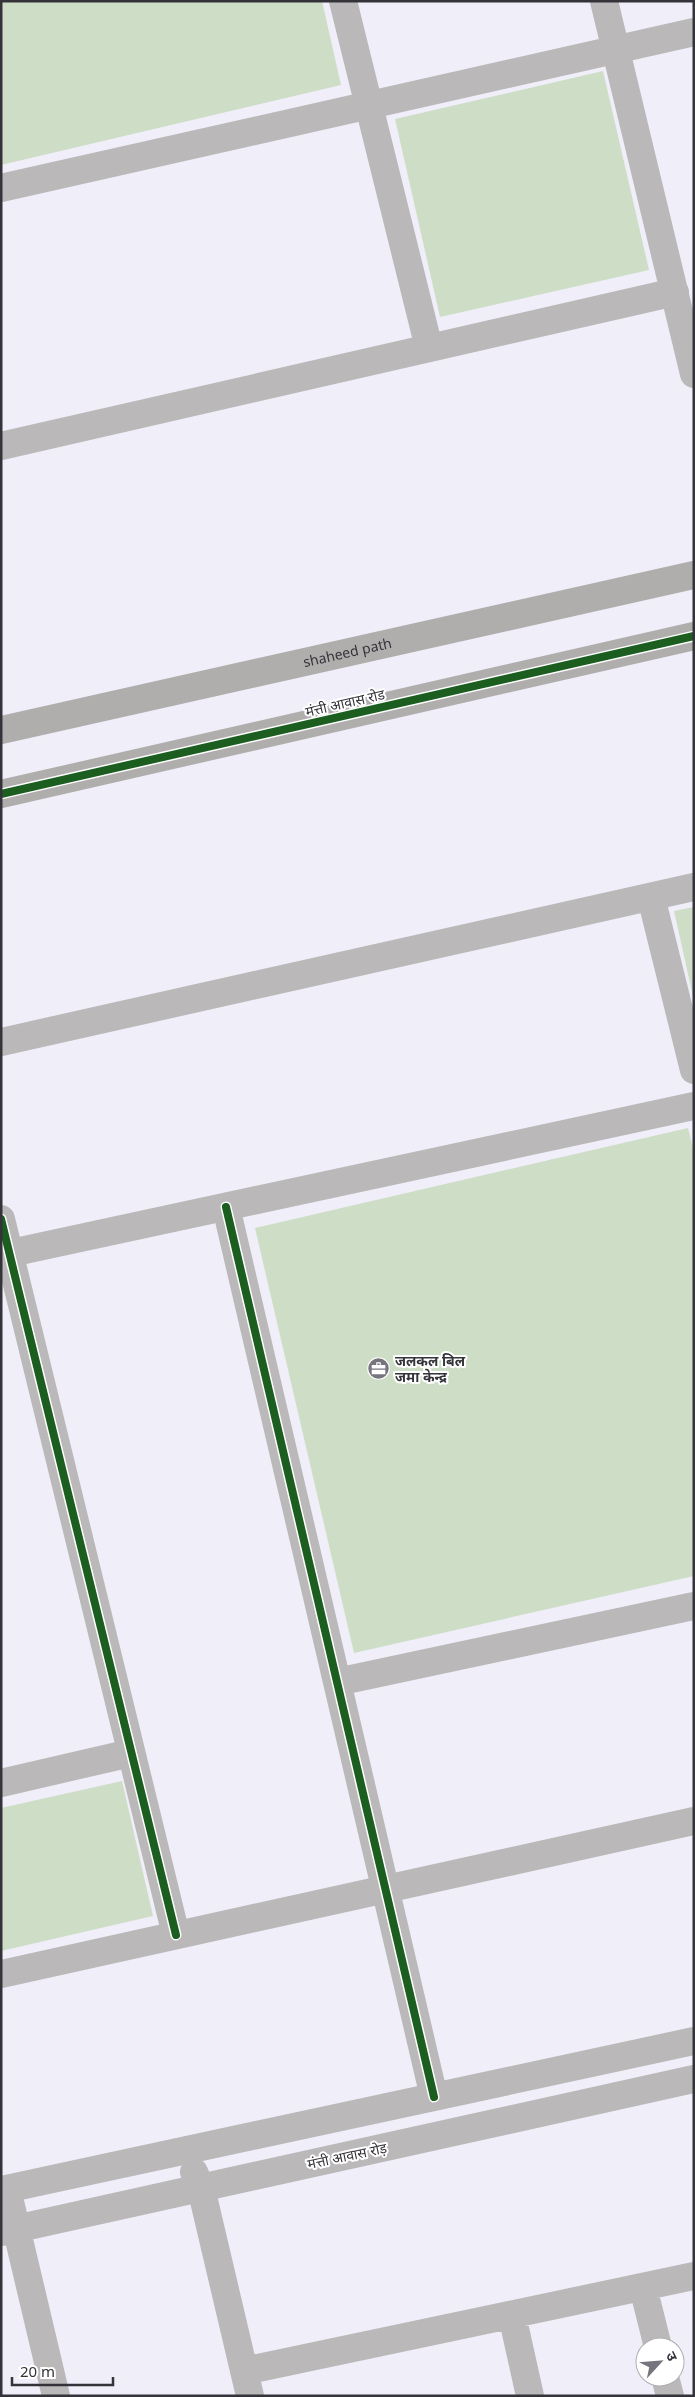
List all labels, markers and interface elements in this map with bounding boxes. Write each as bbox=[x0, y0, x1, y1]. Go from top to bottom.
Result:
street label: shaheed path bbox=[301, 633, 393, 671]
street label: मंत्ती आवास रोड bbox=[303, 684, 387, 721]
place label: जलकल बिल जमा केन्द्र bbox=[395, 1351, 466, 1386]
office icon: जलकल बिल जमा केन्द्र bbox=[367, 1357, 391, 1381]
street label: मंत्ती आवास रोड़ bbox=[305, 2138, 389, 2173]
north arrow bbox=[635, 2337, 685, 2387]
text: उ bbox=[662, 2348, 683, 2365]
scale bar bbox=[12, 2354, 114, 2386]
text: 20 m bbox=[20, 2361, 55, 2381]

